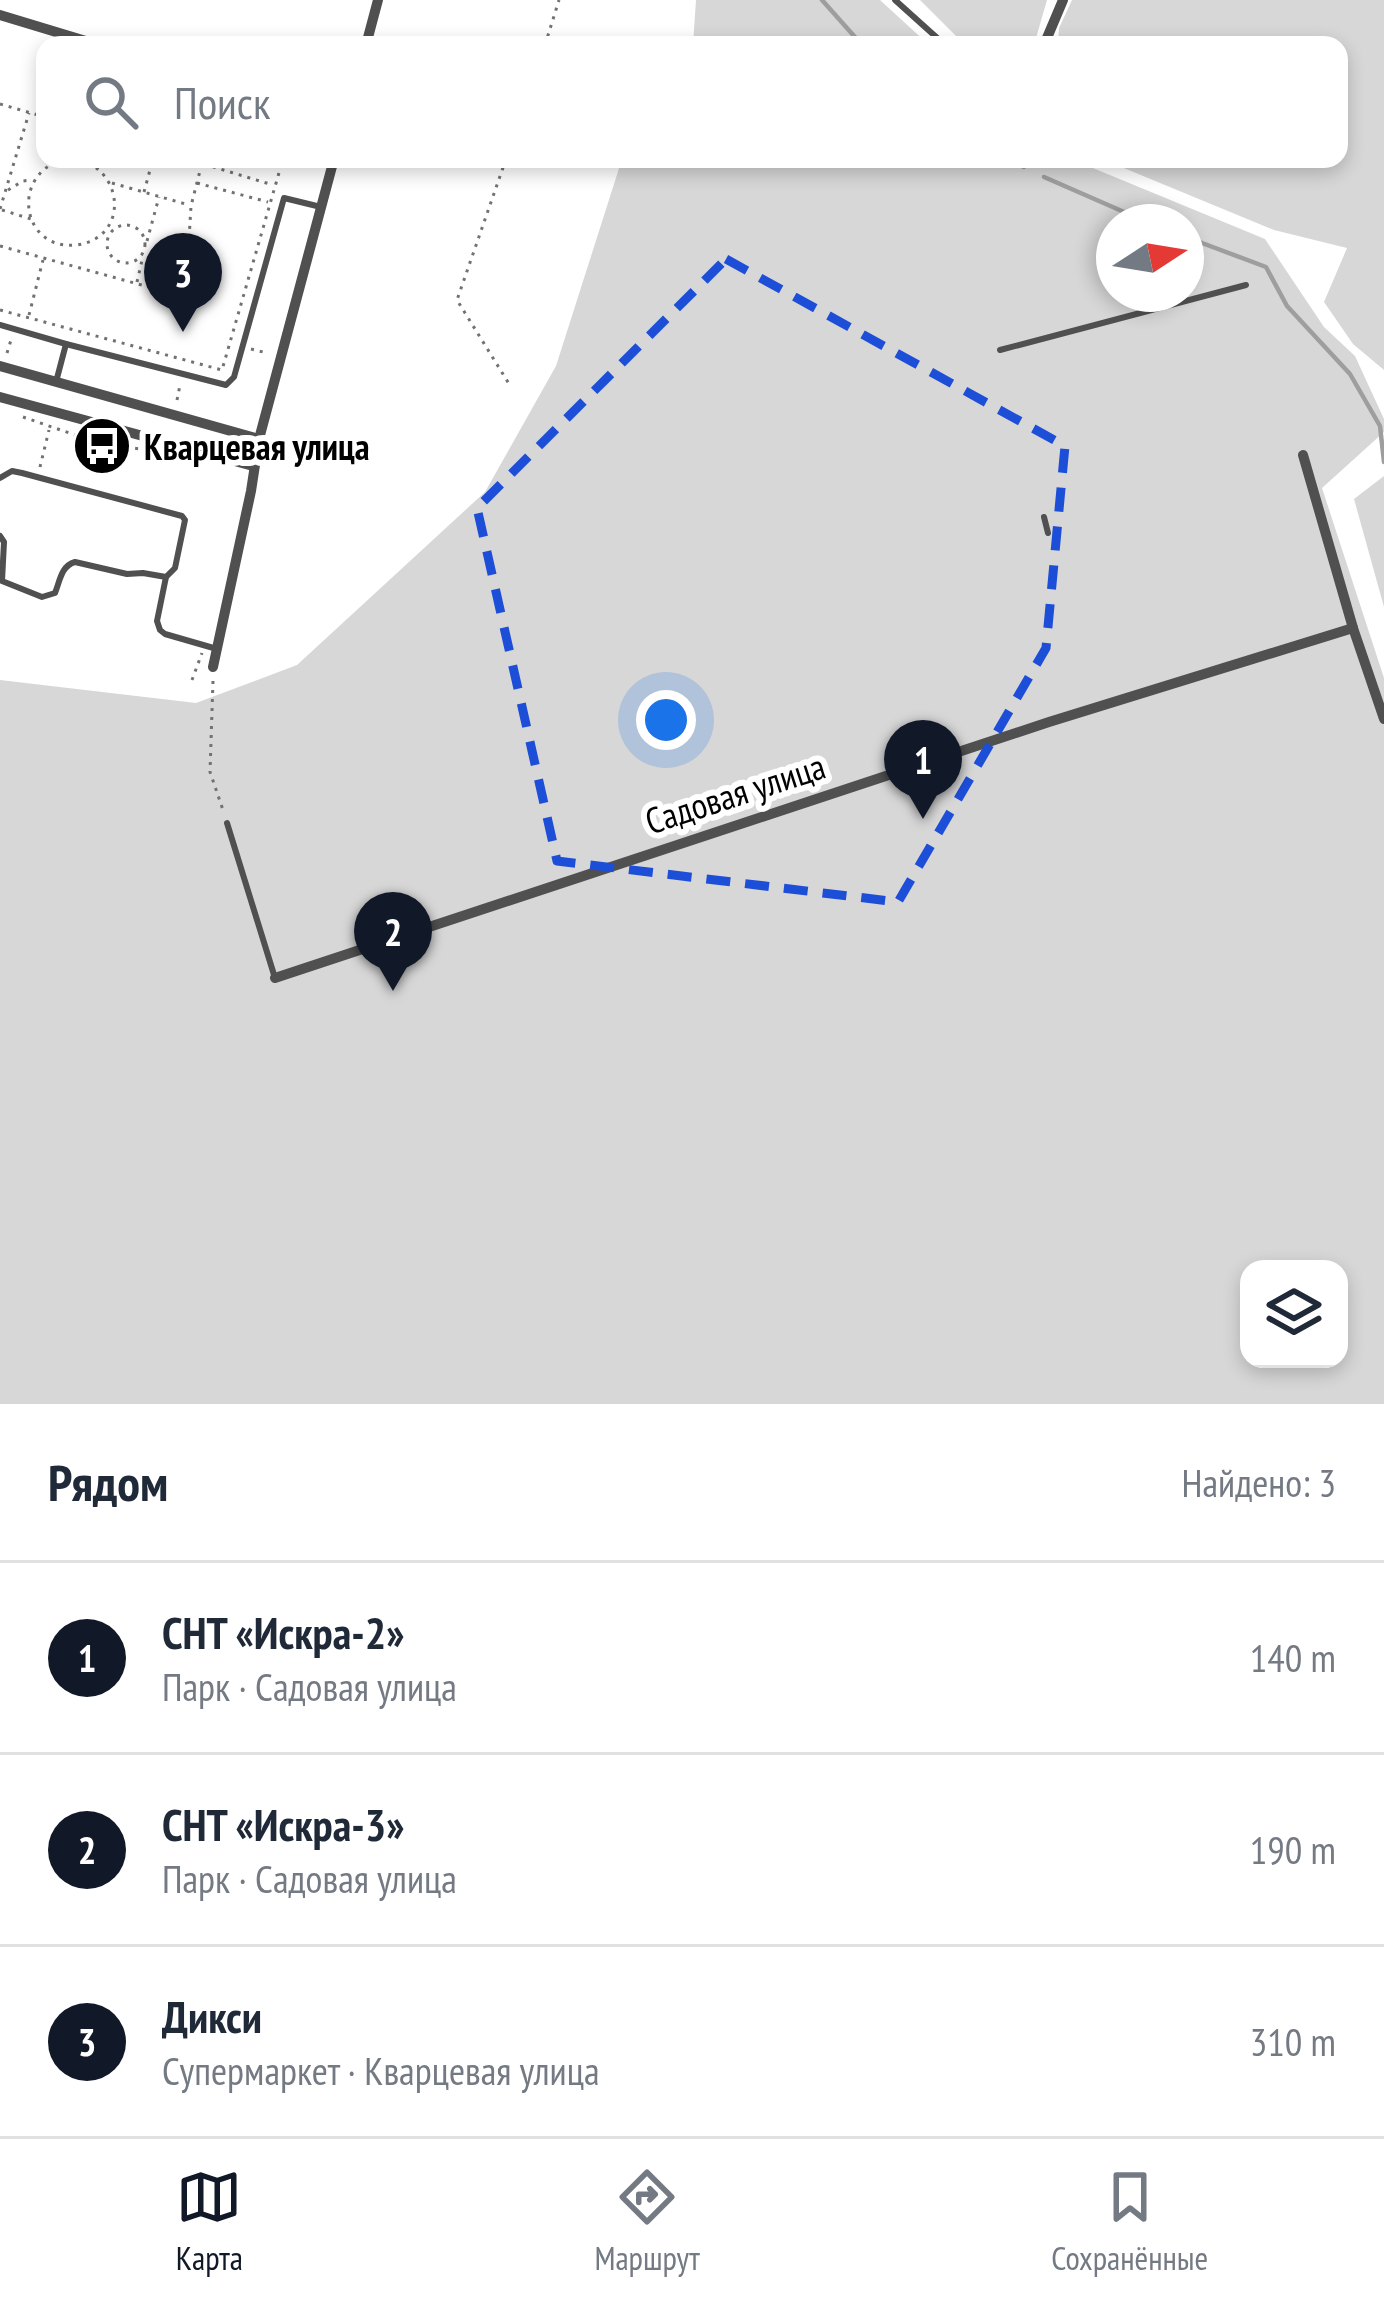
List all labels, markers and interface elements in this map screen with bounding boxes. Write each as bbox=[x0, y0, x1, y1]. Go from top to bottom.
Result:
search box bbox=[36, 36, 1348, 168]
icon: search bbox=[78, 69, 144, 135]
text: Поиск bbox=[174, 73, 270, 131]
north arrow bbox=[1096, 204, 1204, 312]
pin: 3 bbox=[144, 233, 222, 332]
bus stop icon: Кварцевая улица bbox=[71, 415, 133, 477]
place label: Кварцевая улица bbox=[144, 423, 370, 470]
your location bbox=[636, 690, 696, 750]
pin: 1 bbox=[884, 720, 962, 819]
street label: Садовая улица bbox=[639, 742, 831, 844]
pin: 2 bbox=[354, 892, 432, 991]
map controls bbox=[1240, 1260, 1348, 1368]
button: layers bbox=[1240, 1260, 1348, 1368]
text: Рядом bbox=[48, 1449, 168, 1515]
text: Найдено: 3 bbox=[1182, 1457, 1336, 1508]
text: СНТ «Искра-2» bbox=[162, 1603, 404, 1661]
text: 1 bbox=[78, 1632, 96, 1683]
text: 140 m bbox=[1250, 1632, 1336, 1683]
text: Парк · Садовая улица bbox=[162, 1661, 457, 1712]
text: СНТ «Искра-3» bbox=[162, 1795, 404, 1853]
text: 2 bbox=[78, 1824, 96, 1875]
text: 190 m bbox=[1250, 1824, 1336, 1875]
text: Парк · Садовая улица bbox=[162, 1853, 457, 1904]
text: Дикси bbox=[162, 1987, 262, 2045]
text: 3 bbox=[78, 2016, 96, 2067]
text: 310 m bbox=[1250, 2016, 1336, 2067]
text: Супермаркет · Кварцевая улица bbox=[162, 2045, 600, 2096]
tab: Карта bbox=[176, 2164, 243, 2279]
tab: Маршрут bbox=[594, 2164, 700, 2279]
tab: Сохранённые bbox=[1051, 2164, 1208, 2279]

